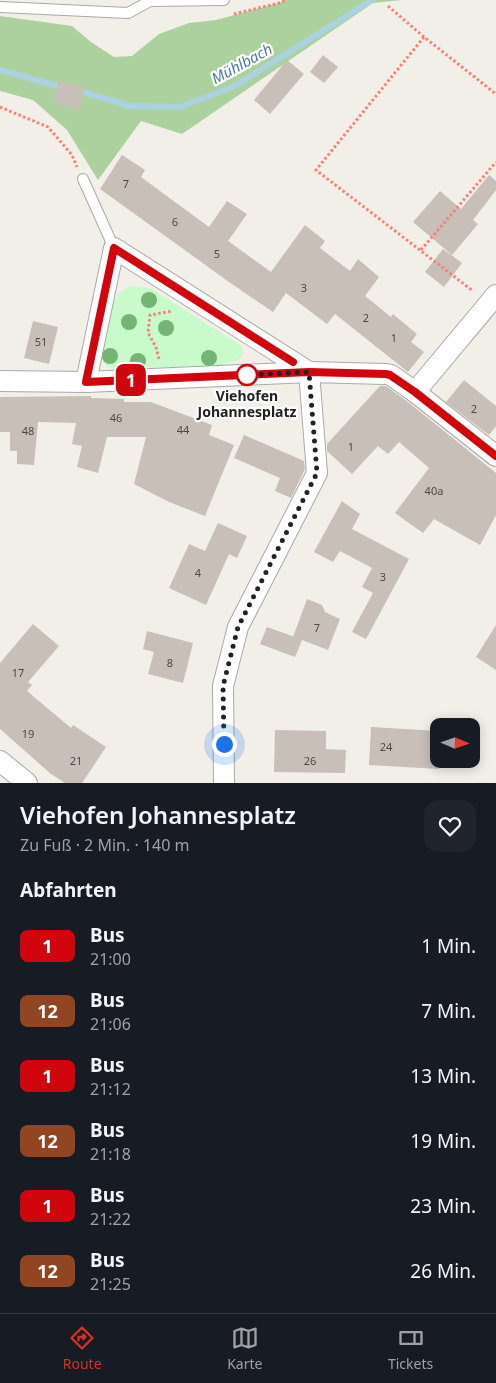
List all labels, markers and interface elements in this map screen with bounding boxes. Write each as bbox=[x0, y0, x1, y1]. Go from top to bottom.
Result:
water label: Mühlbach bbox=[208, 38, 275, 88]
house number: 7 bbox=[123, 176, 129, 191]
house number: 6 bbox=[172, 214, 178, 229]
house number: 5 bbox=[214, 246, 220, 261]
house number: 3 bbox=[301, 280, 307, 295]
house number: 2 bbox=[363, 310, 369, 325]
house number: 1 bbox=[391, 330, 397, 345]
house number: 51 bbox=[35, 334, 47, 349]
line badge: 1 bbox=[115, 364, 147, 396]
marker: Viehofen Johannesplatz bbox=[236, 364, 258, 386]
text: 1 bbox=[126, 368, 136, 392]
place label: Viehofen Johannesplatz bbox=[196, 386, 297, 421]
house number: 2 bbox=[471, 401, 477, 416]
house number: 46 bbox=[110, 410, 122, 425]
house number: 44 bbox=[177, 422, 190, 437]
house number: 48 bbox=[22, 423, 34, 438]
house number: 1 bbox=[348, 439, 354, 454]
house number: 40a bbox=[425, 483, 443, 498]
house number: 4 bbox=[195, 565, 202, 580]
house number: 3 bbox=[380, 569, 386, 584]
house number: 7 bbox=[314, 620, 320, 635]
house number: 8 bbox=[167, 655, 173, 670]
house number: 17 bbox=[12, 665, 24, 680]
north arrow bbox=[430, 718, 480, 768]
map controls bbox=[430, 718, 480, 768]
house number: 19 bbox=[22, 726, 34, 741]
your location bbox=[212, 732, 237, 757]
house number: 24 bbox=[380, 739, 393, 754]
house number: 21 bbox=[70, 753, 82, 768]
house number: 26 bbox=[304, 753, 316, 768]
text: Viehofen Johannesplatz bbox=[20, 798, 296, 831]
button: heart bbox=[424, 800, 476, 852]
text: Zu Fuß · 2 Min. · 140 m bbox=[20, 834, 189, 856]
text: Abfahrten bbox=[20, 877, 117, 903]
text: Bus bbox=[90, 922, 125, 948]
text: 1 Min. bbox=[421, 933, 476, 959]
text: 1 bbox=[42, 934, 53, 958]
text: 21:00 bbox=[90, 948, 131, 970]
text: Bus bbox=[90, 987, 125, 1013]
text: 7 Min. bbox=[421, 998, 476, 1024]
text: 12 bbox=[37, 999, 58, 1023]
text: 21:06 bbox=[90, 1013, 131, 1035]
text: Bus bbox=[90, 1052, 125, 1078]
text: 13 Min. bbox=[410, 1063, 476, 1089]
text: 1 bbox=[42, 1064, 53, 1088]
text: 21:12 bbox=[90, 1078, 131, 1100]
text: Bus bbox=[90, 1117, 125, 1143]
text: 19 Min. bbox=[410, 1128, 476, 1154]
text: 12 bbox=[37, 1129, 58, 1153]
text: 21:18 bbox=[90, 1143, 131, 1165]
text: Bus bbox=[90, 1182, 125, 1208]
text: 23 Min. bbox=[410, 1193, 476, 1219]
text: 1 bbox=[42, 1194, 53, 1218]
text: 21:22 bbox=[90, 1208, 131, 1230]
text: Bus bbox=[90, 1247, 125, 1273]
text: 26 Min. bbox=[410, 1258, 476, 1284]
text: 12 bbox=[37, 1259, 58, 1283]
text: 21:25 bbox=[90, 1273, 131, 1295]
tab: Route bbox=[63, 1324, 102, 1373]
tab: Karte bbox=[227, 1324, 262, 1373]
tab: Tickets bbox=[388, 1324, 433, 1373]

